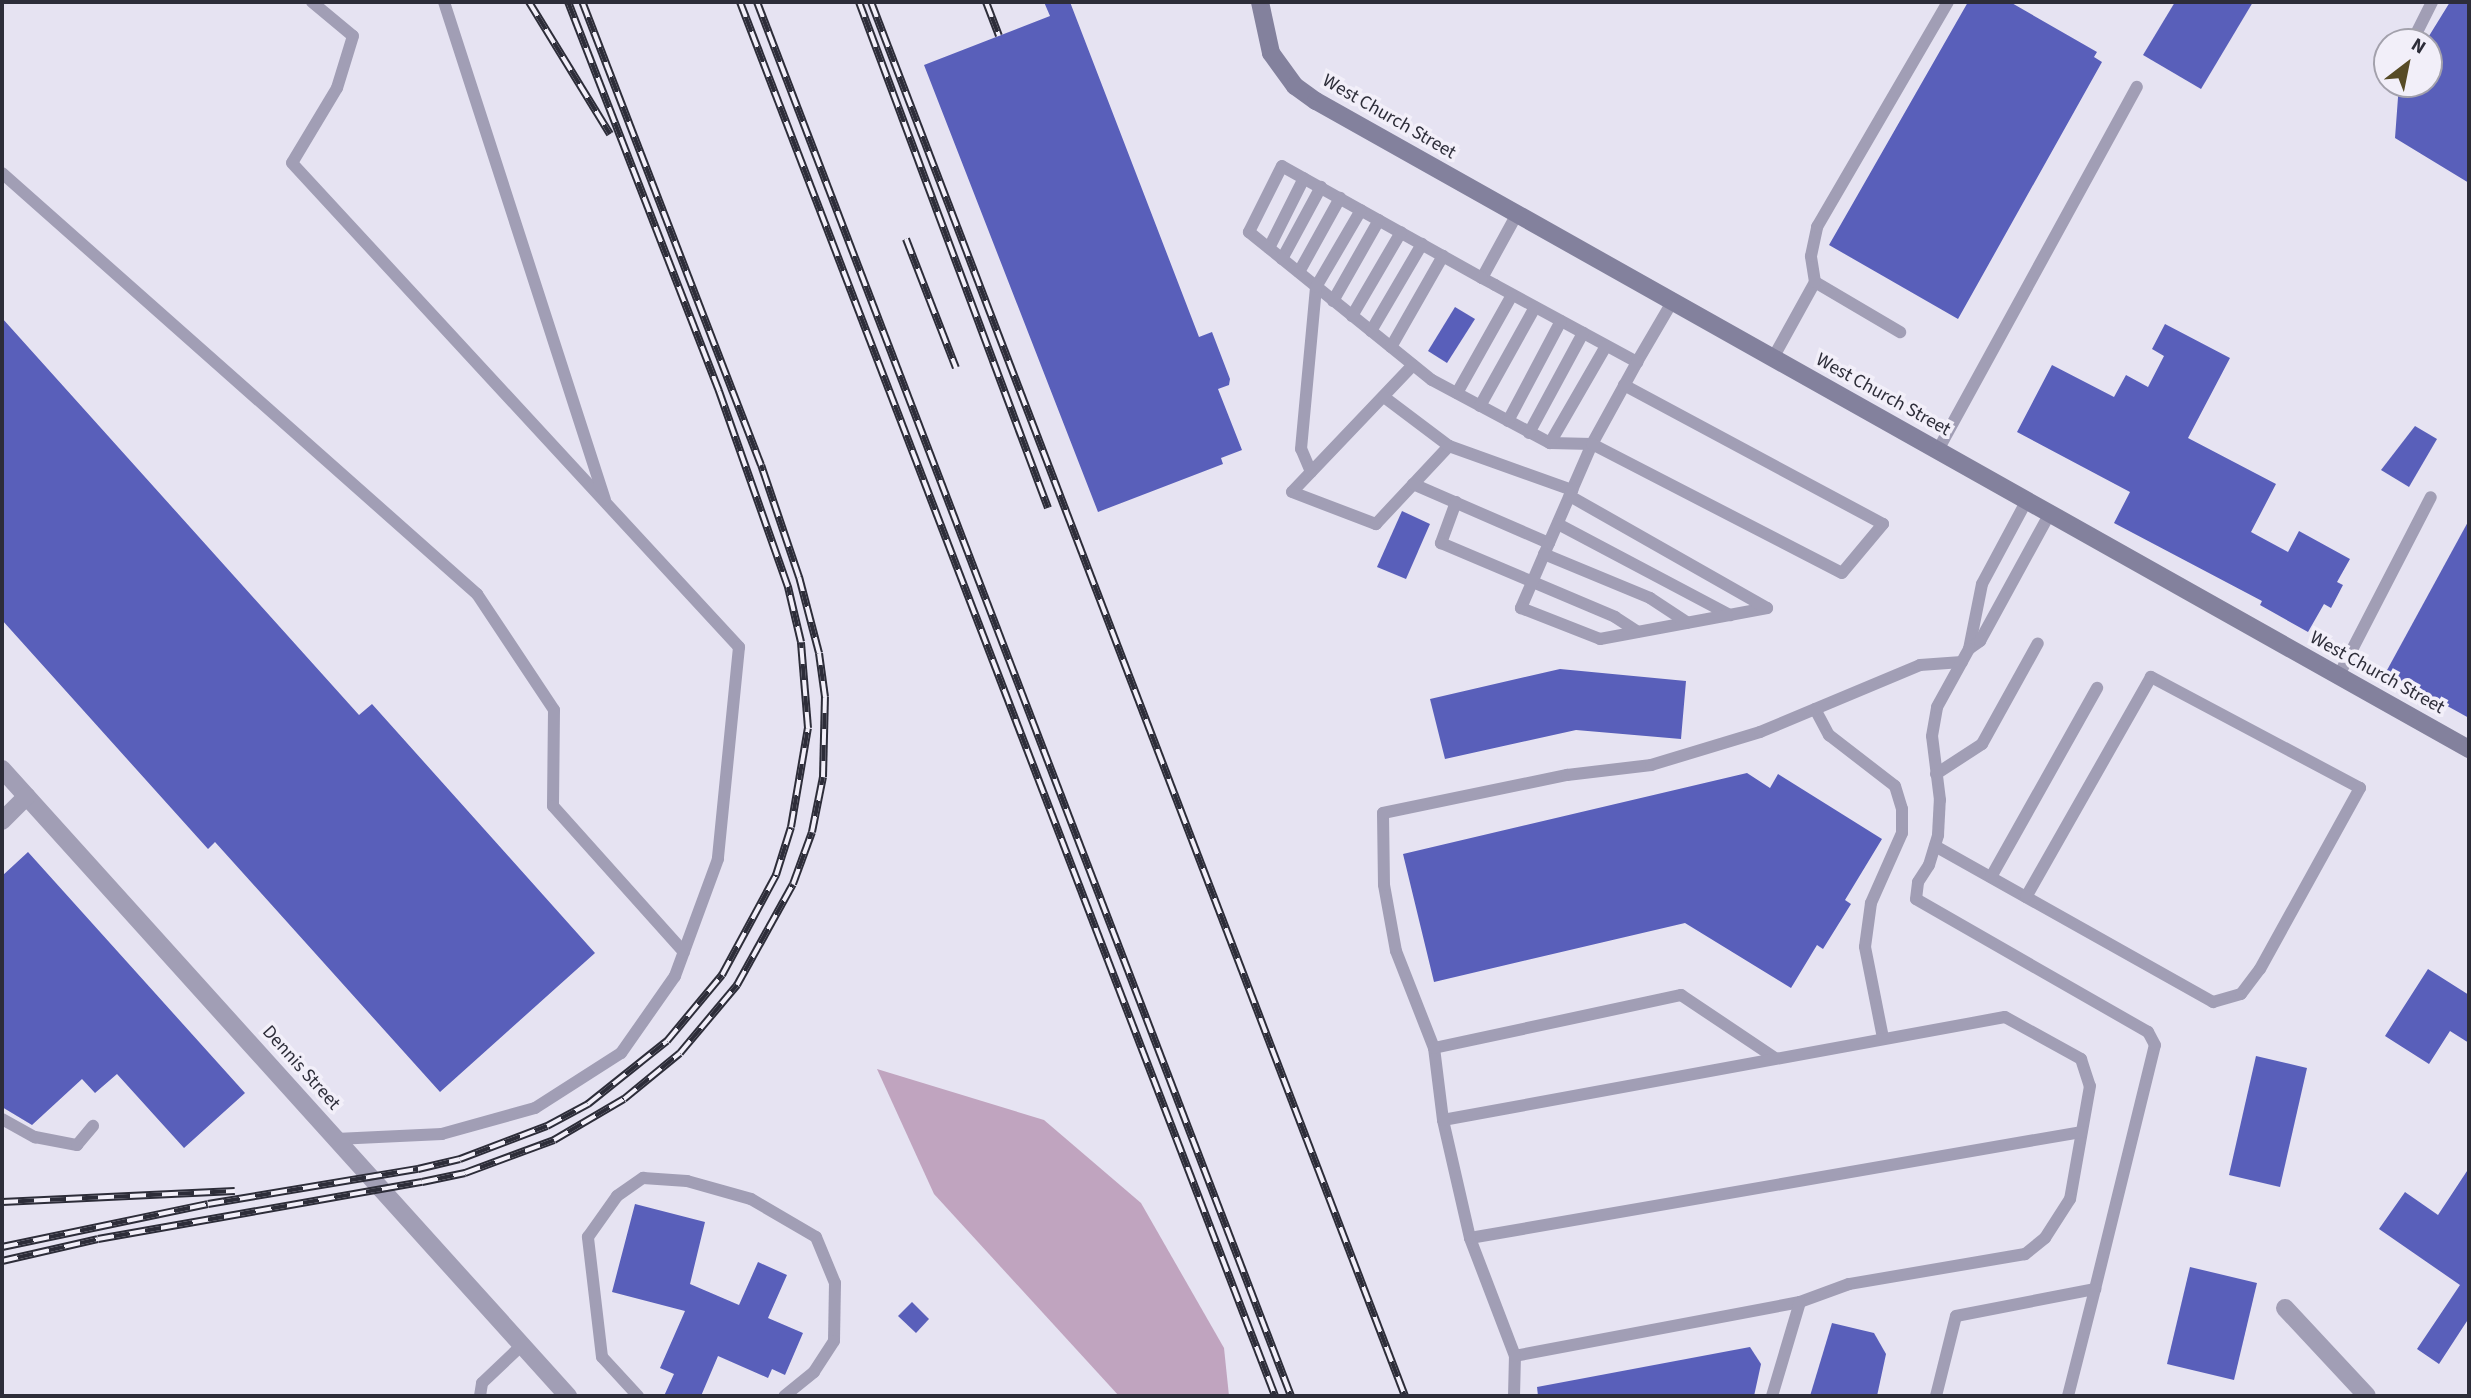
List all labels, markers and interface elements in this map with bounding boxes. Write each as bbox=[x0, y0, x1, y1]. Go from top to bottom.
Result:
north arrow bbox=[2373, 28, 2443, 98]
text: N bbox=[2406, 32, 2431, 61]
street label: West Church Street bbox=[1318, 70, 1460, 164]
street label: West Church Street bbox=[1812, 349, 1954, 441]
street label: West Church Street bbox=[2306, 627, 2448, 719]
street label: Dennis Street bbox=[257, 1021, 345, 1115]

